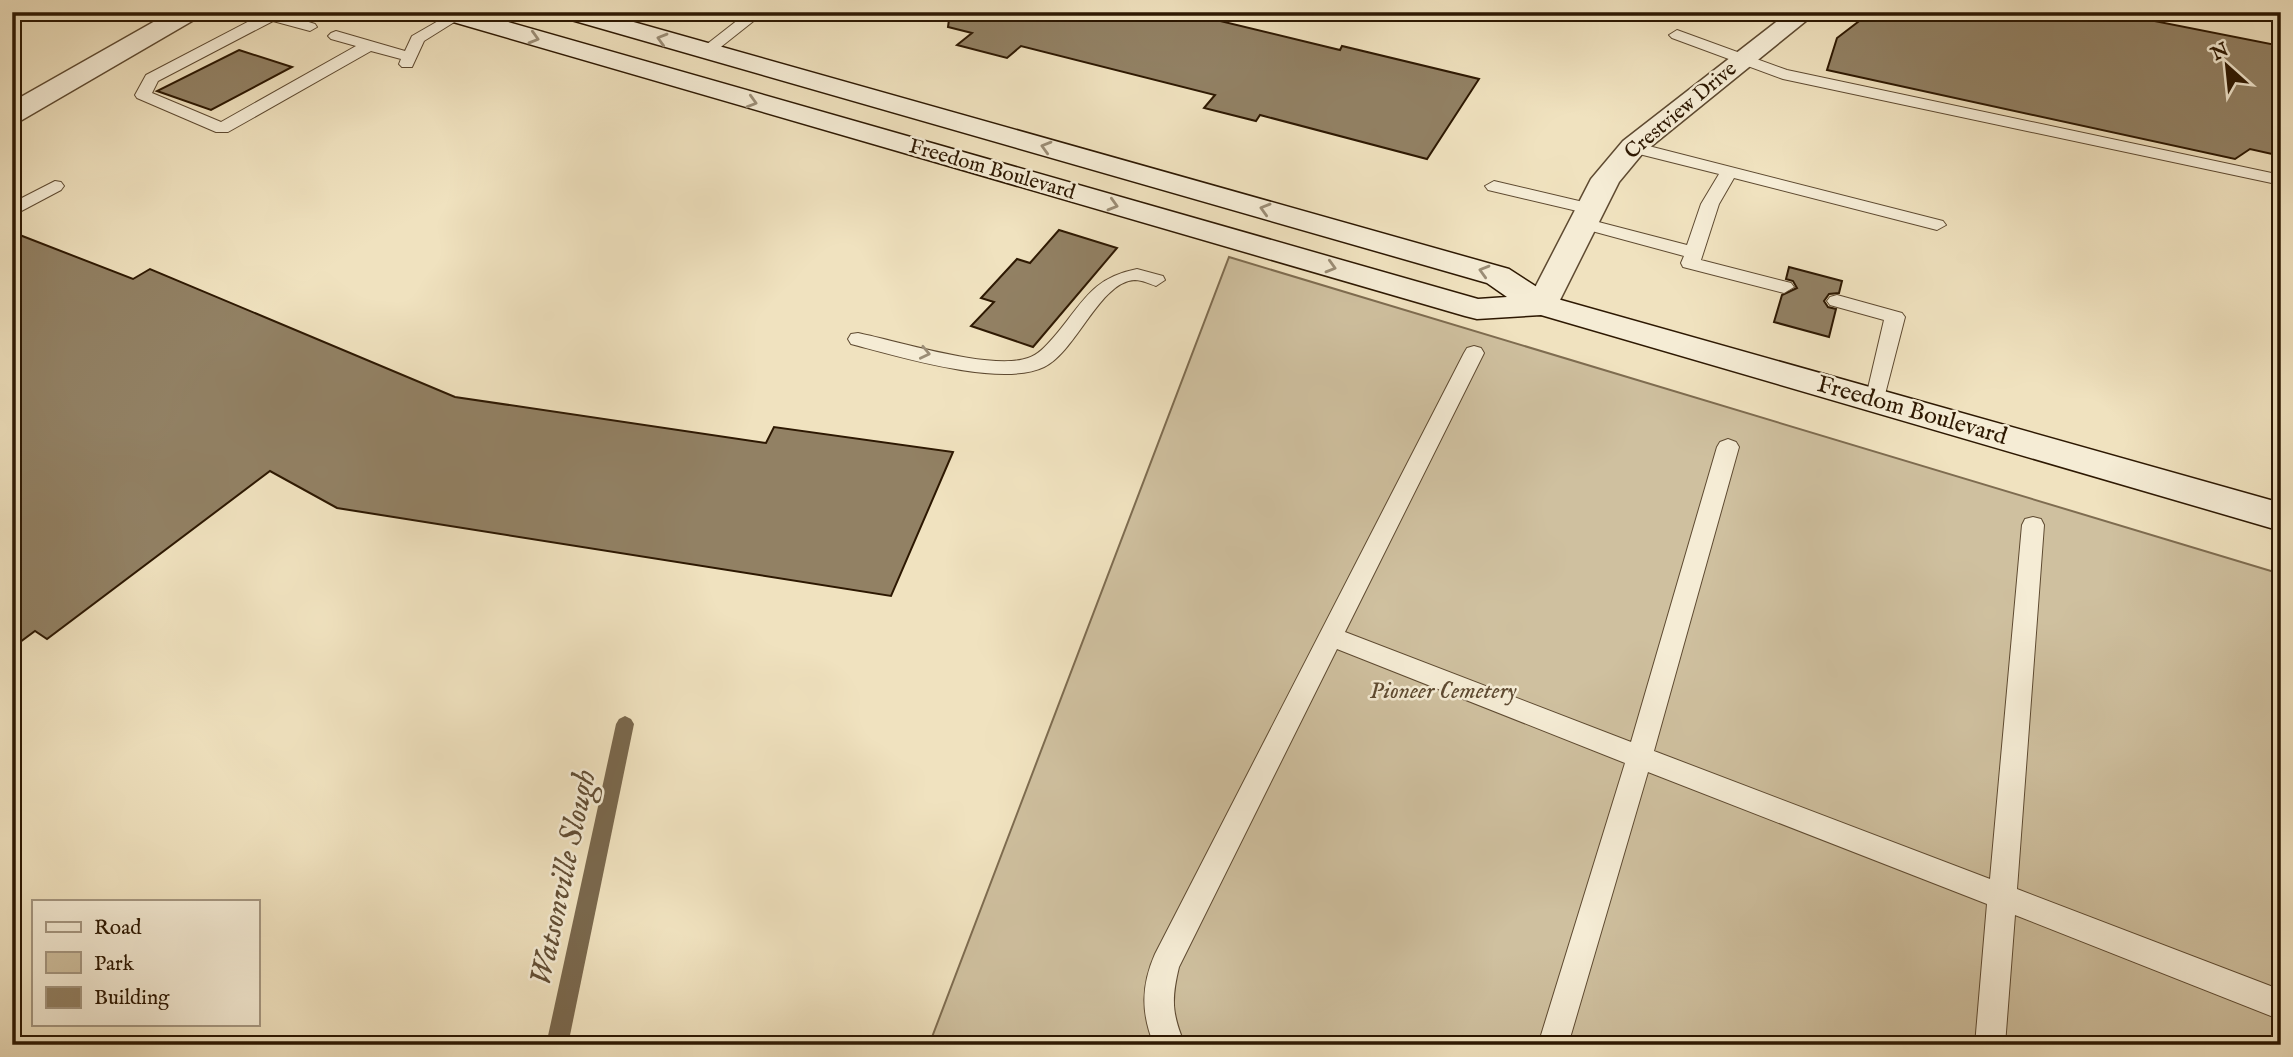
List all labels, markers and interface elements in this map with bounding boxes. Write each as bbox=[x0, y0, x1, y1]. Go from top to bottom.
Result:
one-way arrow bbox=[528, 30, 540, 45]
one-way arrow bbox=[656, 32, 668, 47]
north arrow bbox=[2192, 32, 2262, 102]
text: N bbox=[2207, 38, 2233, 68]
street label: Crestview Drive bbox=[1619, 56, 1743, 166]
one-way arrow bbox=[746, 93, 758, 108]
street label: Freedom Boulevard bbox=[906, 133, 1079, 207]
one-way arrow bbox=[1040, 141, 1052, 156]
one-way arrow bbox=[1106, 196, 1118, 211]
one-way arrow bbox=[1259, 203, 1271, 218]
one-way arrow bbox=[1325, 259, 1337, 273]
one-way arrow bbox=[1478, 265, 1490, 280]
one-way arrow bbox=[919, 344, 931, 359]
street label: Freedom Boulevard bbox=[1813, 369, 2011, 453]
park label: Pioneer Cemetery bbox=[1369, 676, 1518, 707]
water label: Watsonville Slough bbox=[521, 766, 607, 990]
legend bbox=[32, 900, 259, 1026]
text: Road bbox=[94, 915, 142, 942]
text: Park bbox=[94, 951, 135, 978]
text: Building bbox=[94, 985, 170, 1012]

